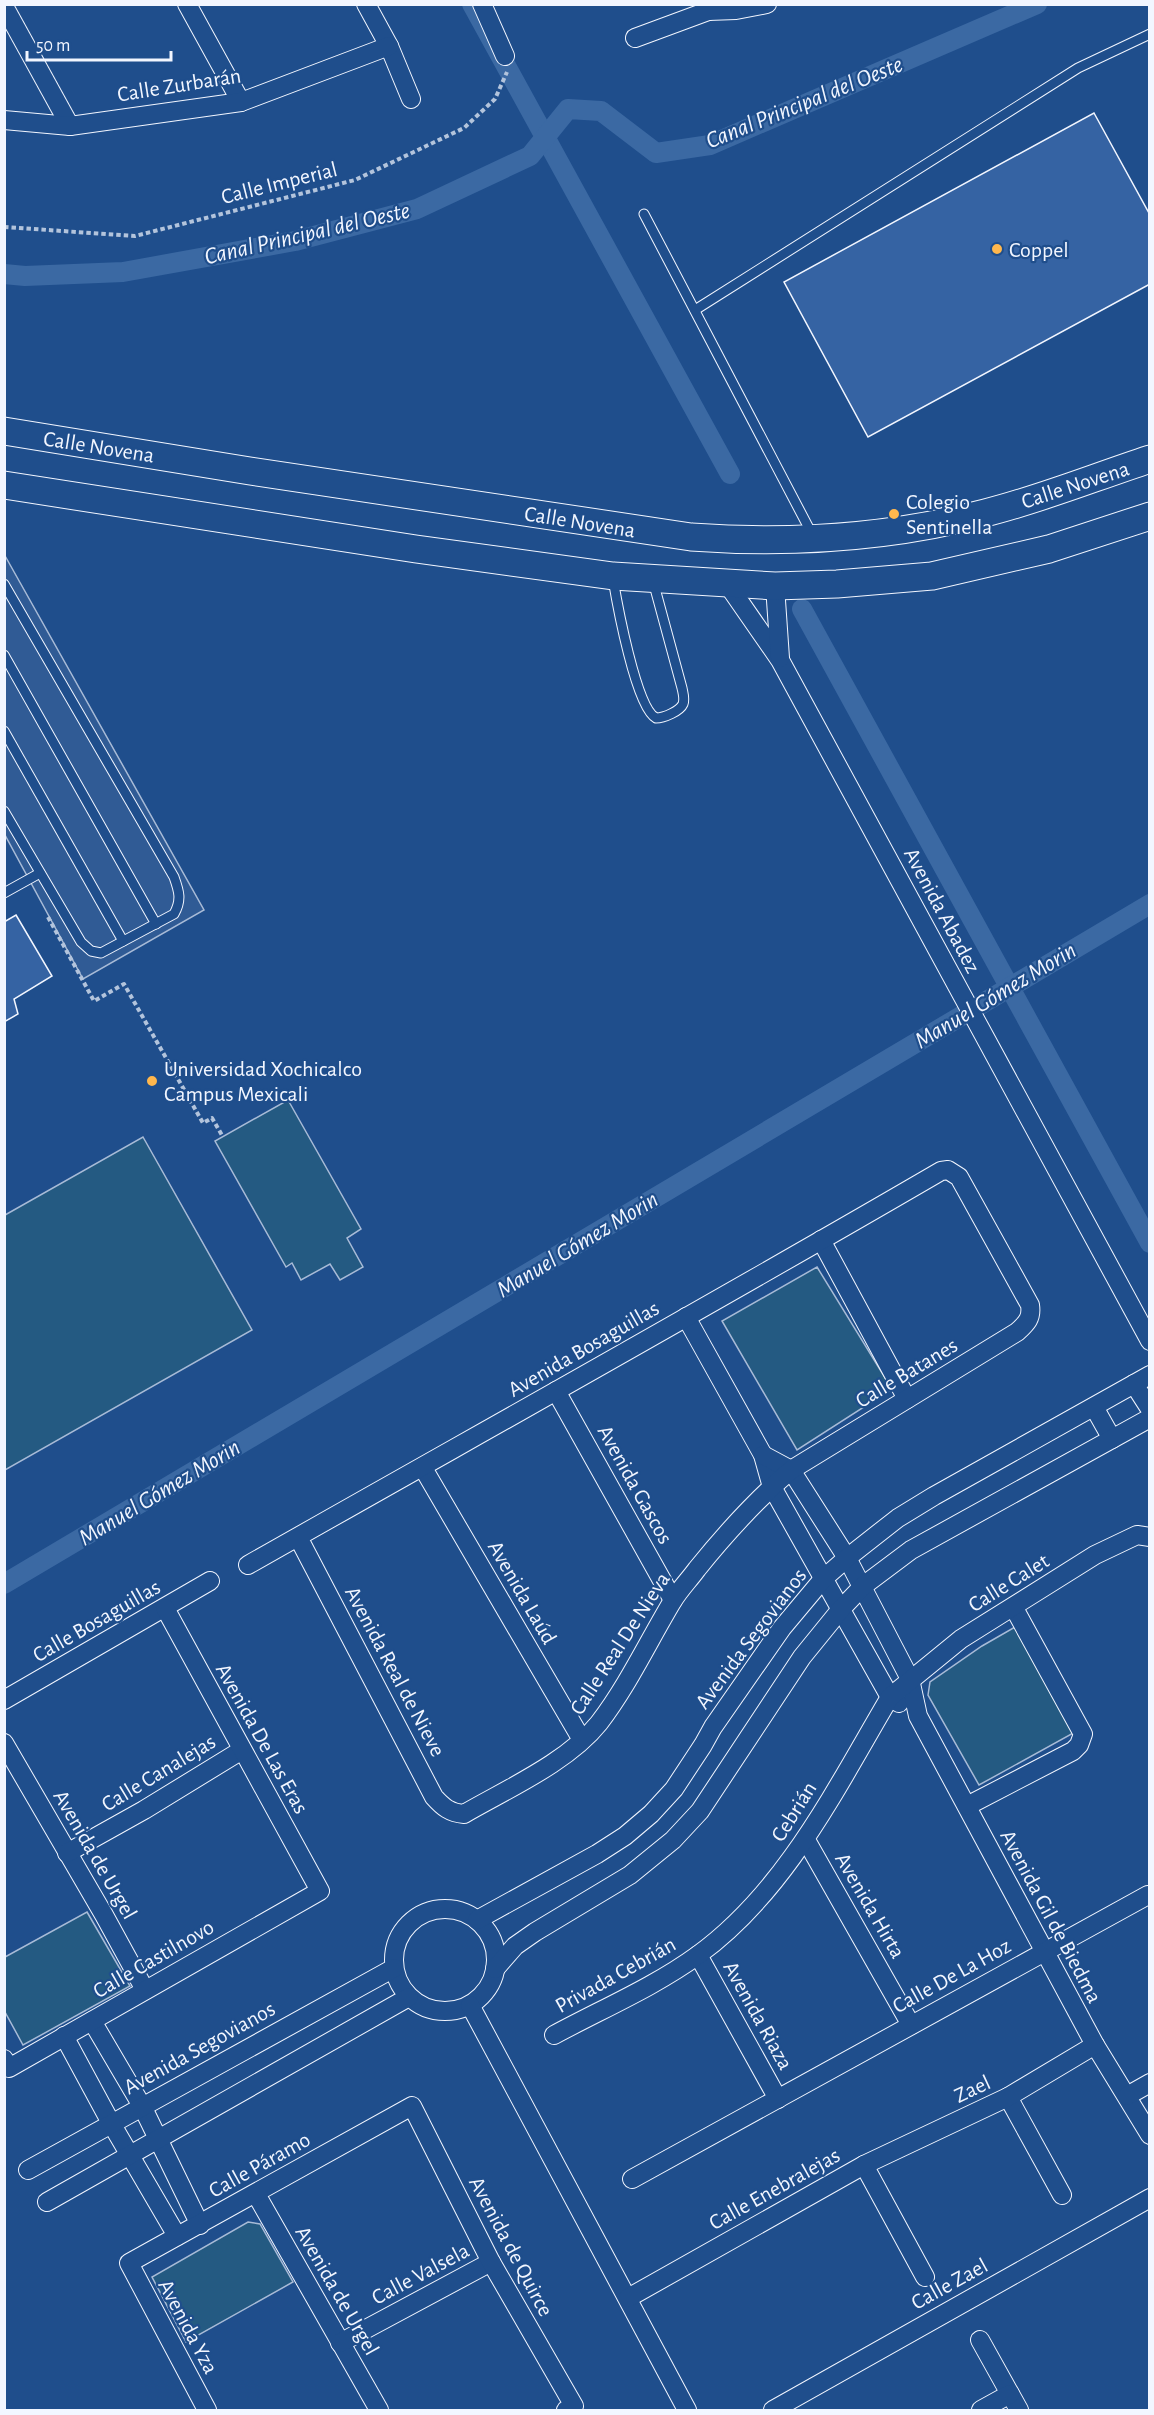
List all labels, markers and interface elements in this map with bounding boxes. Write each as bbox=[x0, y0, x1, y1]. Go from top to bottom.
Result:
scale bar bbox=[27, 24, 171, 62]
text: 50 m bbox=[36, 37, 70, 55]
water label: Canal Principal del Oeste bbox=[703, 52, 906, 153]
street label: Calle Zurbarán bbox=[116, 64, 243, 106]
street label: Calle Imperial bbox=[219, 158, 340, 208]
water label: Canal Principal del Oeste bbox=[202, 199, 412, 269]
place label: Coppel bbox=[1009, 239, 1069, 261]
marker: Coppel bbox=[990, 242, 1004, 256]
street label: Calle Novena bbox=[42, 427, 156, 467]
street label: Calle Novena bbox=[1019, 457, 1132, 513]
place label: Colegio Sentinella bbox=[906, 491, 992, 538]
street label: Calle Novena bbox=[523, 502, 637, 542]
marker: Colegio Sentinella bbox=[887, 507, 901, 521]
street label: Avenida Abadez bbox=[900, 844, 984, 977]
water label: Manuel Gómez Morin bbox=[911, 938, 1080, 1053]
place label: Universidad Xochicalco Campus Mexicali bbox=[164, 1058, 362, 1105]
marker: Universidad Xochicalco Campus Mexicali bbox=[145, 1074, 159, 1088]
water label: Manuel Gómez Morin bbox=[493, 1187, 662, 1302]
street label: Avenida Bosaguillas bbox=[504, 1297, 663, 1401]
street label: Calle Batanes bbox=[852, 1334, 961, 1412]
street label: Avenida Gascos bbox=[594, 1421, 677, 1548]
water label: Manuel Gómez Morin bbox=[75, 1435, 244, 1550]
street label: Avenida Laúd bbox=[484, 1537, 560, 1648]
street label: Calle Calet bbox=[964, 1550, 1053, 1616]
street label: Avenida Segovianos bbox=[691, 1564, 811, 1713]
street label: Calle Real De Nieva bbox=[566, 1569, 674, 1719]
street label: Calle Bosaguillas bbox=[29, 1575, 164, 1666]
street label: Avenida Real de Nieve bbox=[341, 1583, 449, 1760]
street label: Avenida De Las Eras bbox=[212, 1660, 312, 1817]
street label: Calle Canalejas bbox=[98, 1730, 219, 1815]
street label: Cebrián bbox=[767, 1778, 821, 1845]
street label: Avenida de Urgel bbox=[49, 1786, 141, 1923]
street label: Avenida Gil de Biedma bbox=[996, 1826, 1106, 2007]
street label: Avenida Hirta bbox=[831, 1849, 909, 1962]
street label: Calle Castilnovo bbox=[89, 1915, 218, 2002]
street label: Privada Cebrián bbox=[552, 1933, 679, 2017]
street label: Calle De La Hoz bbox=[889, 1934, 1014, 2017]
street label: Avenida Riaza bbox=[719, 1958, 797, 2073]
street label: Avenida Segovianos bbox=[120, 1997, 279, 2099]
street label: Zael bbox=[951, 2071, 994, 2107]
street label: Calle Páramo bbox=[205, 2128, 314, 2202]
street label: Calle Enebralejas bbox=[705, 2144, 844, 2234]
street label: Avenida de Quirce bbox=[465, 2173, 557, 2320]
street label: Avenida de Urgel bbox=[291, 2222, 383, 2359]
street label: Calle Valsela bbox=[368, 2239, 473, 2309]
street label: Calle Zael bbox=[908, 2254, 991, 2314]
street label: Avenida Yza bbox=[154, 2276, 222, 2377]

